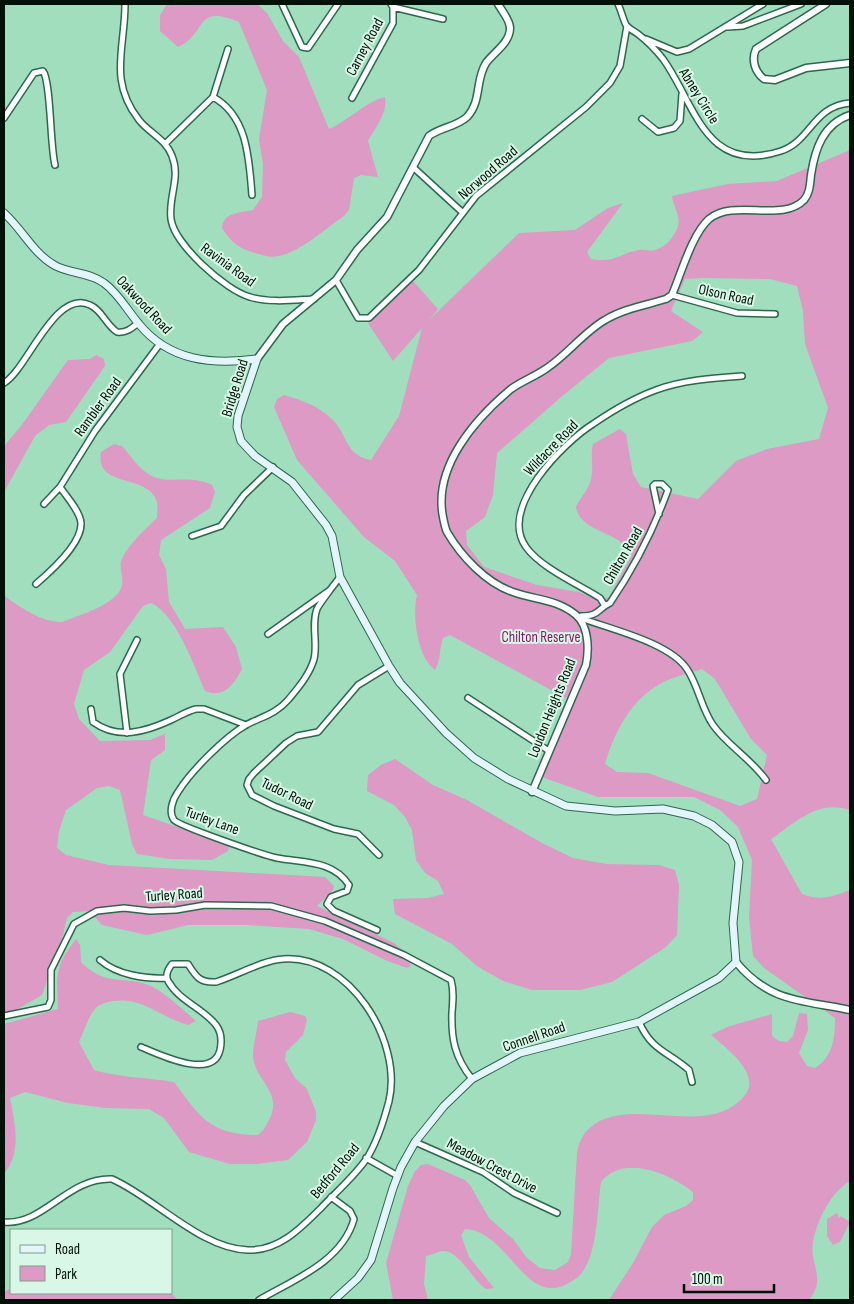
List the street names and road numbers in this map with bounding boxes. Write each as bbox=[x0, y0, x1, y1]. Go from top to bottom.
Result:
street label: Carney Road bbox=[342, 15, 388, 79]
street label: Abney Circle bbox=[674, 64, 724, 127]
street label: Norwood Road bbox=[454, 142, 522, 204]
street label: Ravinia Road bbox=[197, 239, 259, 291]
street label: Oakwood Road bbox=[112, 272, 176, 338]
street label: Olson Road bbox=[697, 280, 755, 310]
street label: Bridge Road bbox=[217, 357, 253, 419]
street label: Rambler Road bbox=[70, 374, 126, 440]
street label: Wildacre Road bbox=[520, 416, 582, 480]
street label: Chilton Road bbox=[599, 524, 647, 588]
street label: Loudon Heights Road bbox=[523, 656, 581, 760]
street label: Tudor Road bbox=[258, 773, 316, 815]
street label: Turley Lane bbox=[182, 802, 242, 840]
street label: Turley Road bbox=[145, 884, 203, 906]
street label: Connell Road bbox=[500, 1017, 568, 1057]
street label: Meadow Crest Drive bbox=[443, 1134, 541, 1198]
street label: Bedford Road bbox=[306, 1139, 364, 1203]

